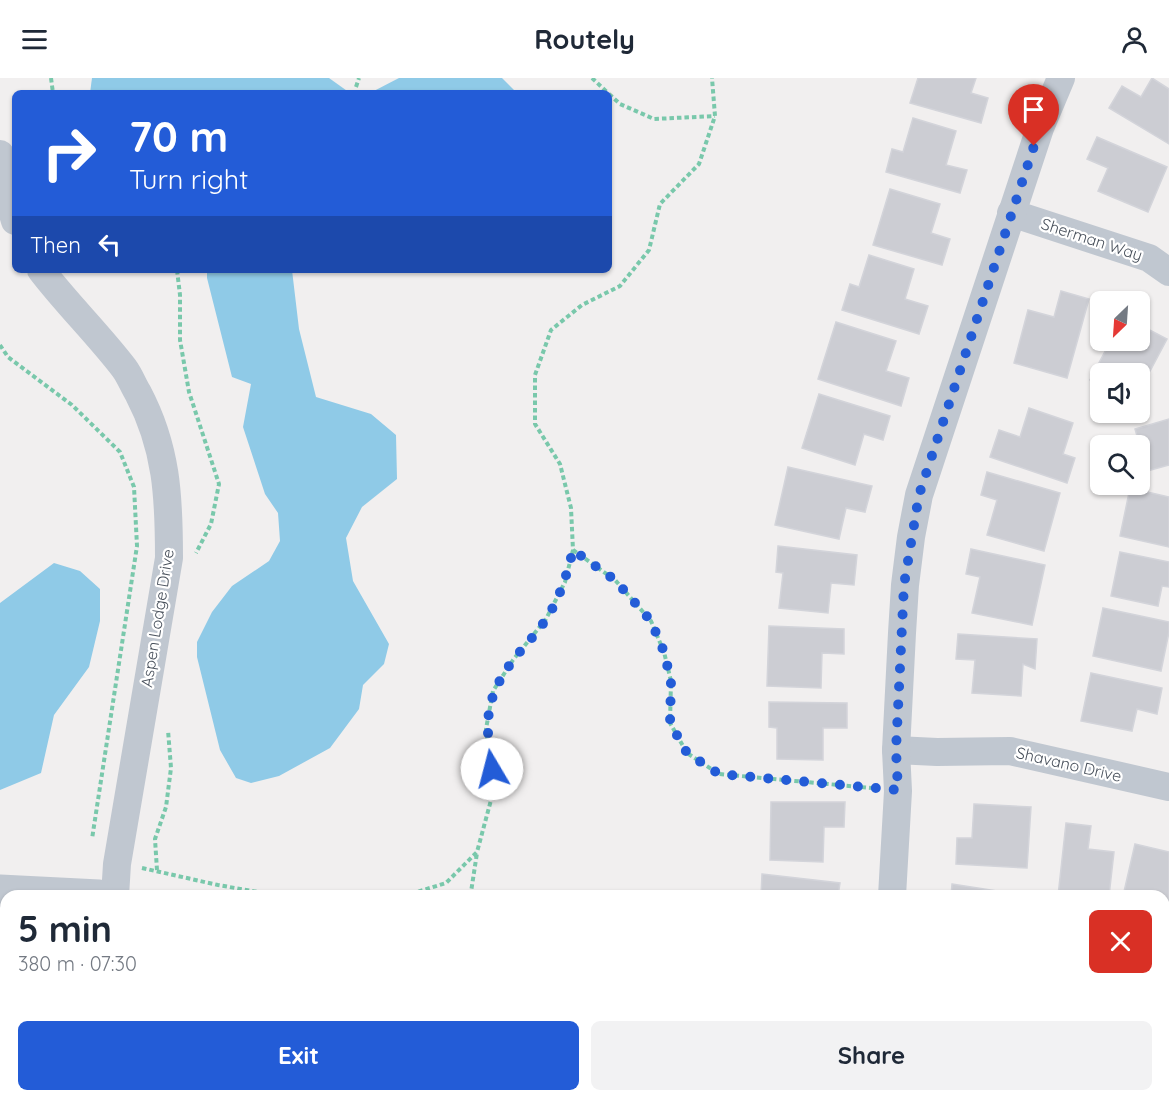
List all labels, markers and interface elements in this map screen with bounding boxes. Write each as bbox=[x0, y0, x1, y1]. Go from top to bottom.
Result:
text: Routely bbox=[534, 22, 635, 56]
icon: menu bbox=[18, 23, 51, 56]
icon: person bbox=[1118, 23, 1151, 56]
pin bbox=[1008, 84, 1059, 146]
icon: arrive bbox=[1017, 93, 1050, 126]
text: 70 m bbox=[129, 110, 228, 163]
icon: right bbox=[30, 114, 108, 192]
text: Turn right bbox=[129, 162, 248, 196]
street label: Sherman Way bbox=[1039, 213, 1145, 265]
icon: left bbox=[93, 228, 126, 261]
text: Then bbox=[30, 231, 81, 259]
north arrow bbox=[1090, 291, 1150, 351]
map controls bbox=[1090, 291, 1150, 495]
button: sound bbox=[1090, 363, 1150, 423]
button: search bbox=[1090, 435, 1150, 495]
street label: Aspen Lodge Drive bbox=[136, 547, 178, 689]
position arrow bbox=[460, 737, 524, 801]
street label: Shavano Drive bbox=[1014, 742, 1124, 786]
text: 5 min bbox=[18, 906, 112, 951]
button: close bbox=[1089, 910, 1152, 973]
text: 380 m · 07:30 bbox=[18, 951, 137, 976]
button: Exit bbox=[18, 1021, 579, 1090]
button: Share bbox=[591, 1021, 1152, 1090]

